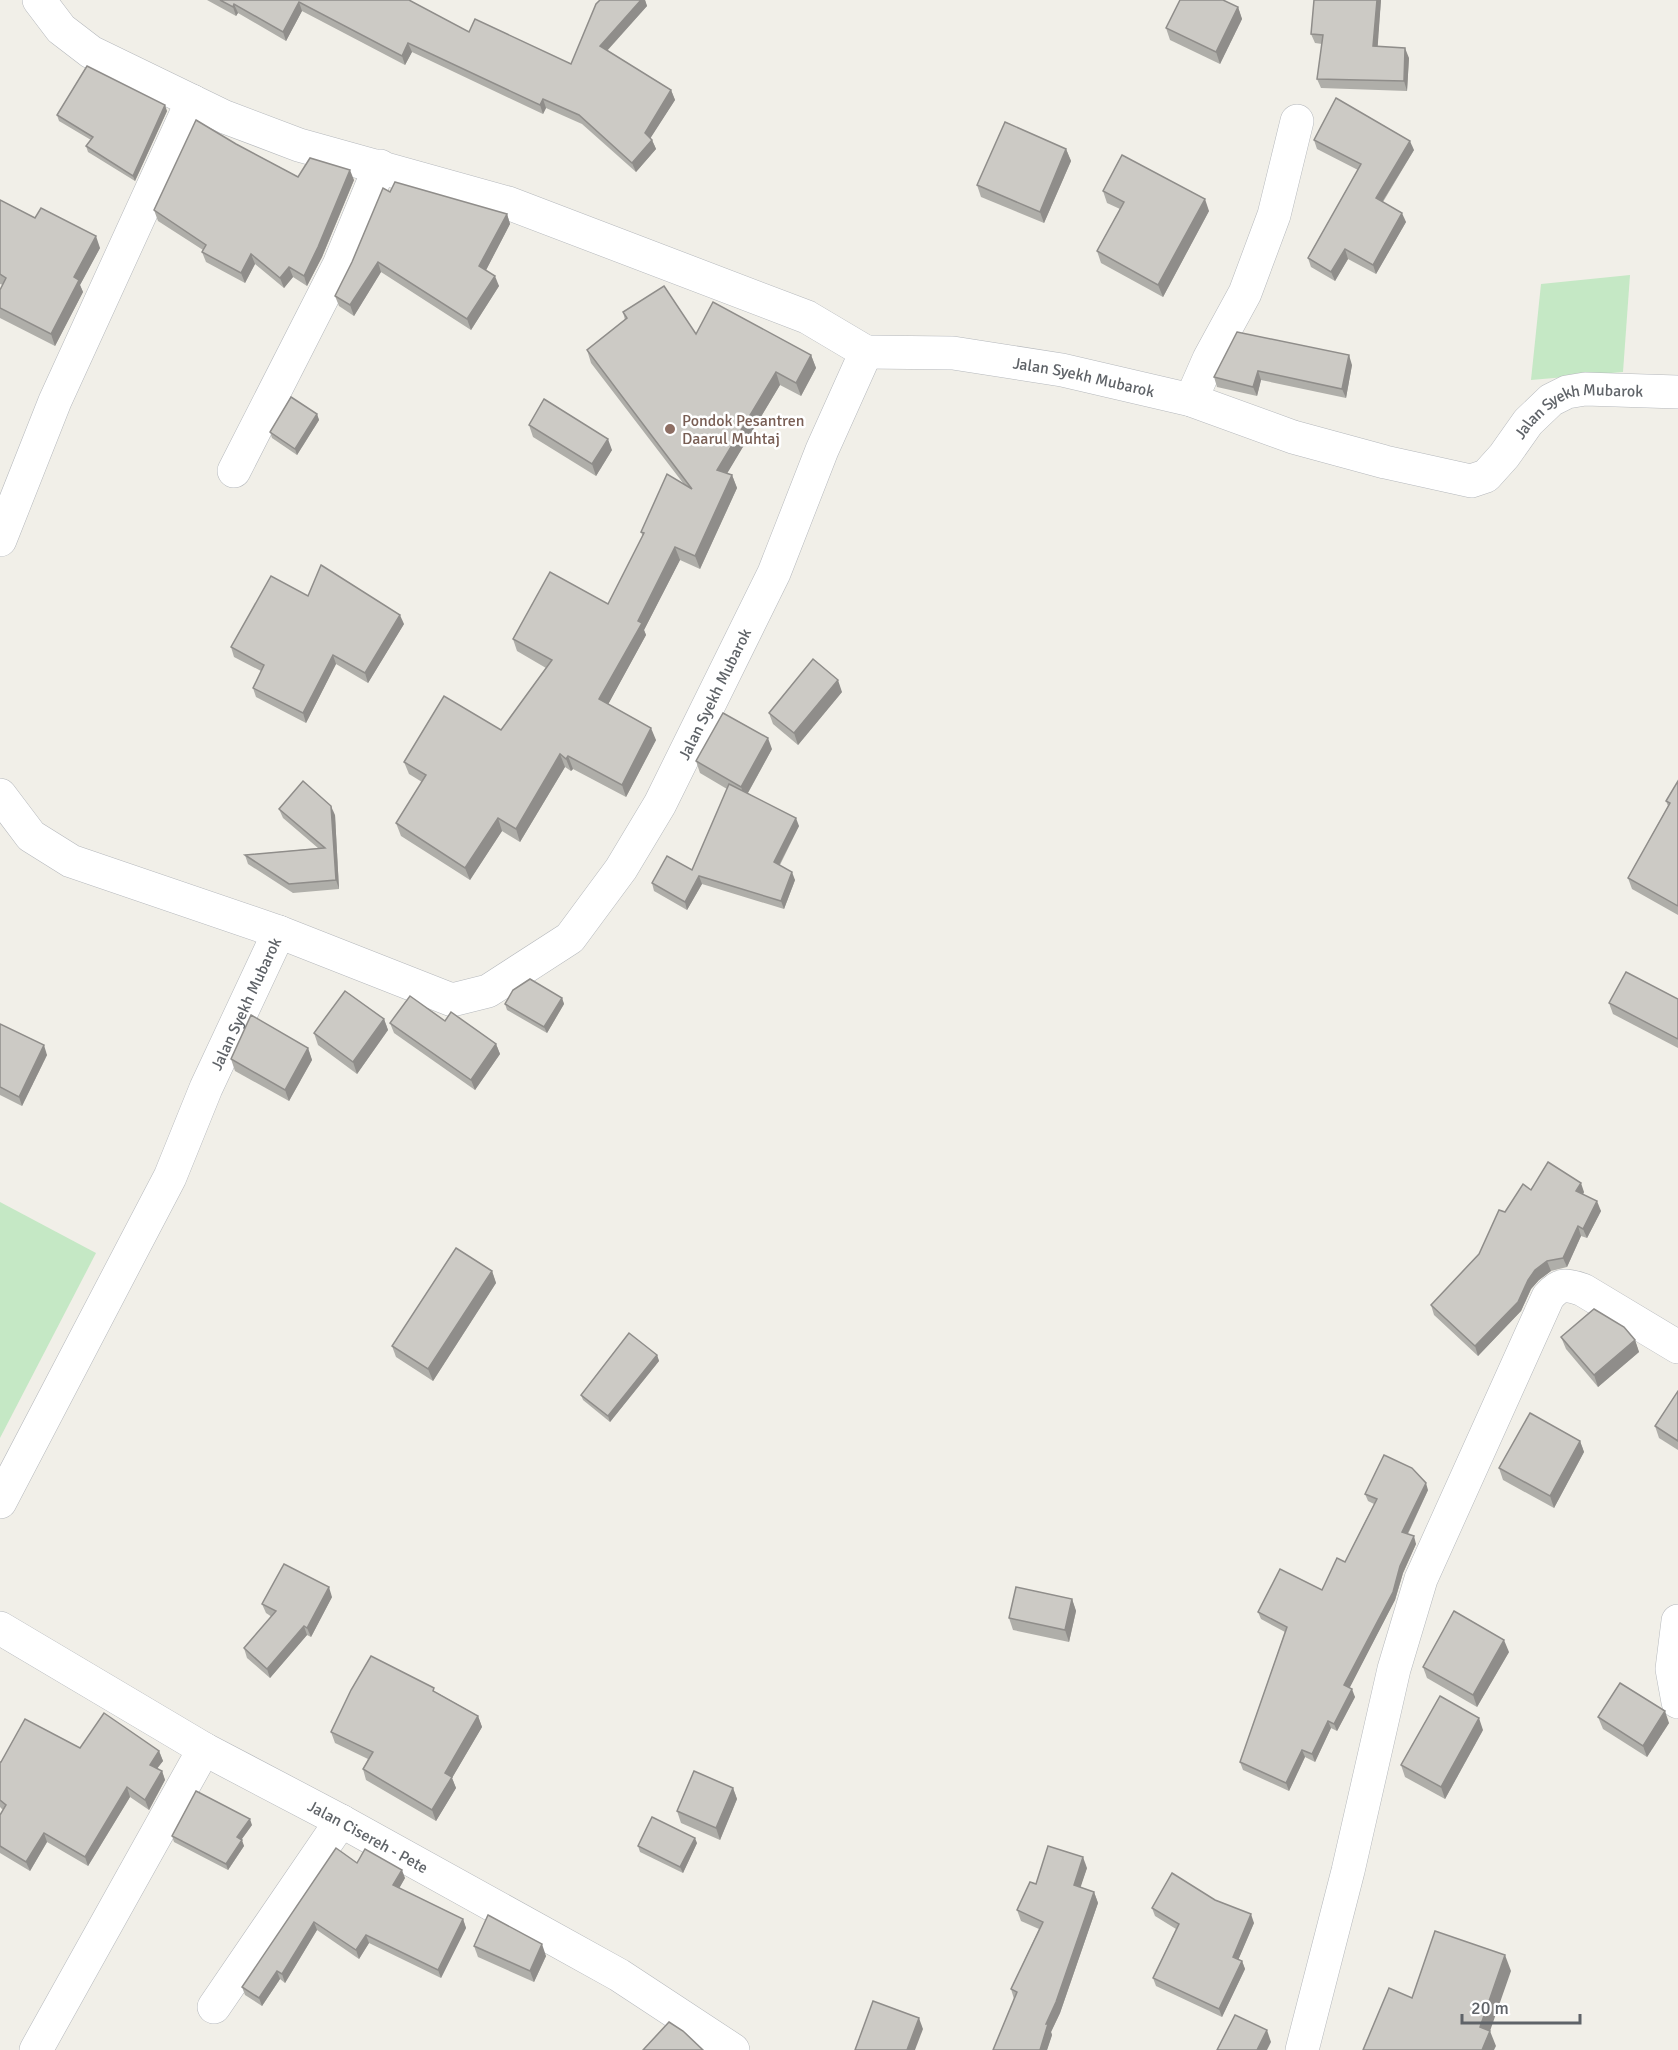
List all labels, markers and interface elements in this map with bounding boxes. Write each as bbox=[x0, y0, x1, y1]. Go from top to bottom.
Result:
street label: Jalan Syekh Mubarok bbox=[1011, 353, 1156, 402]
street label: Jalan Syekh Mubarok bbox=[1510, 380, 1643, 443]
place label: Pondok Pesantren Daarul Muhtaj bbox=[682, 411, 804, 449]
marker: Pondok Pesantren Daarul Muhtaj bbox=[663, 422, 677, 436]
street label: Jalan Syekh Mubarok bbox=[674, 625, 756, 764]
street label: Jalan Syekh Mubarok bbox=[207, 934, 286, 1074]
street label: Jalan Cisereh - Pete bbox=[304, 1796, 431, 1878]
scale bar bbox=[1462, 1987, 1580, 2025]
text: 20 m bbox=[1471, 1997, 1509, 2019]

